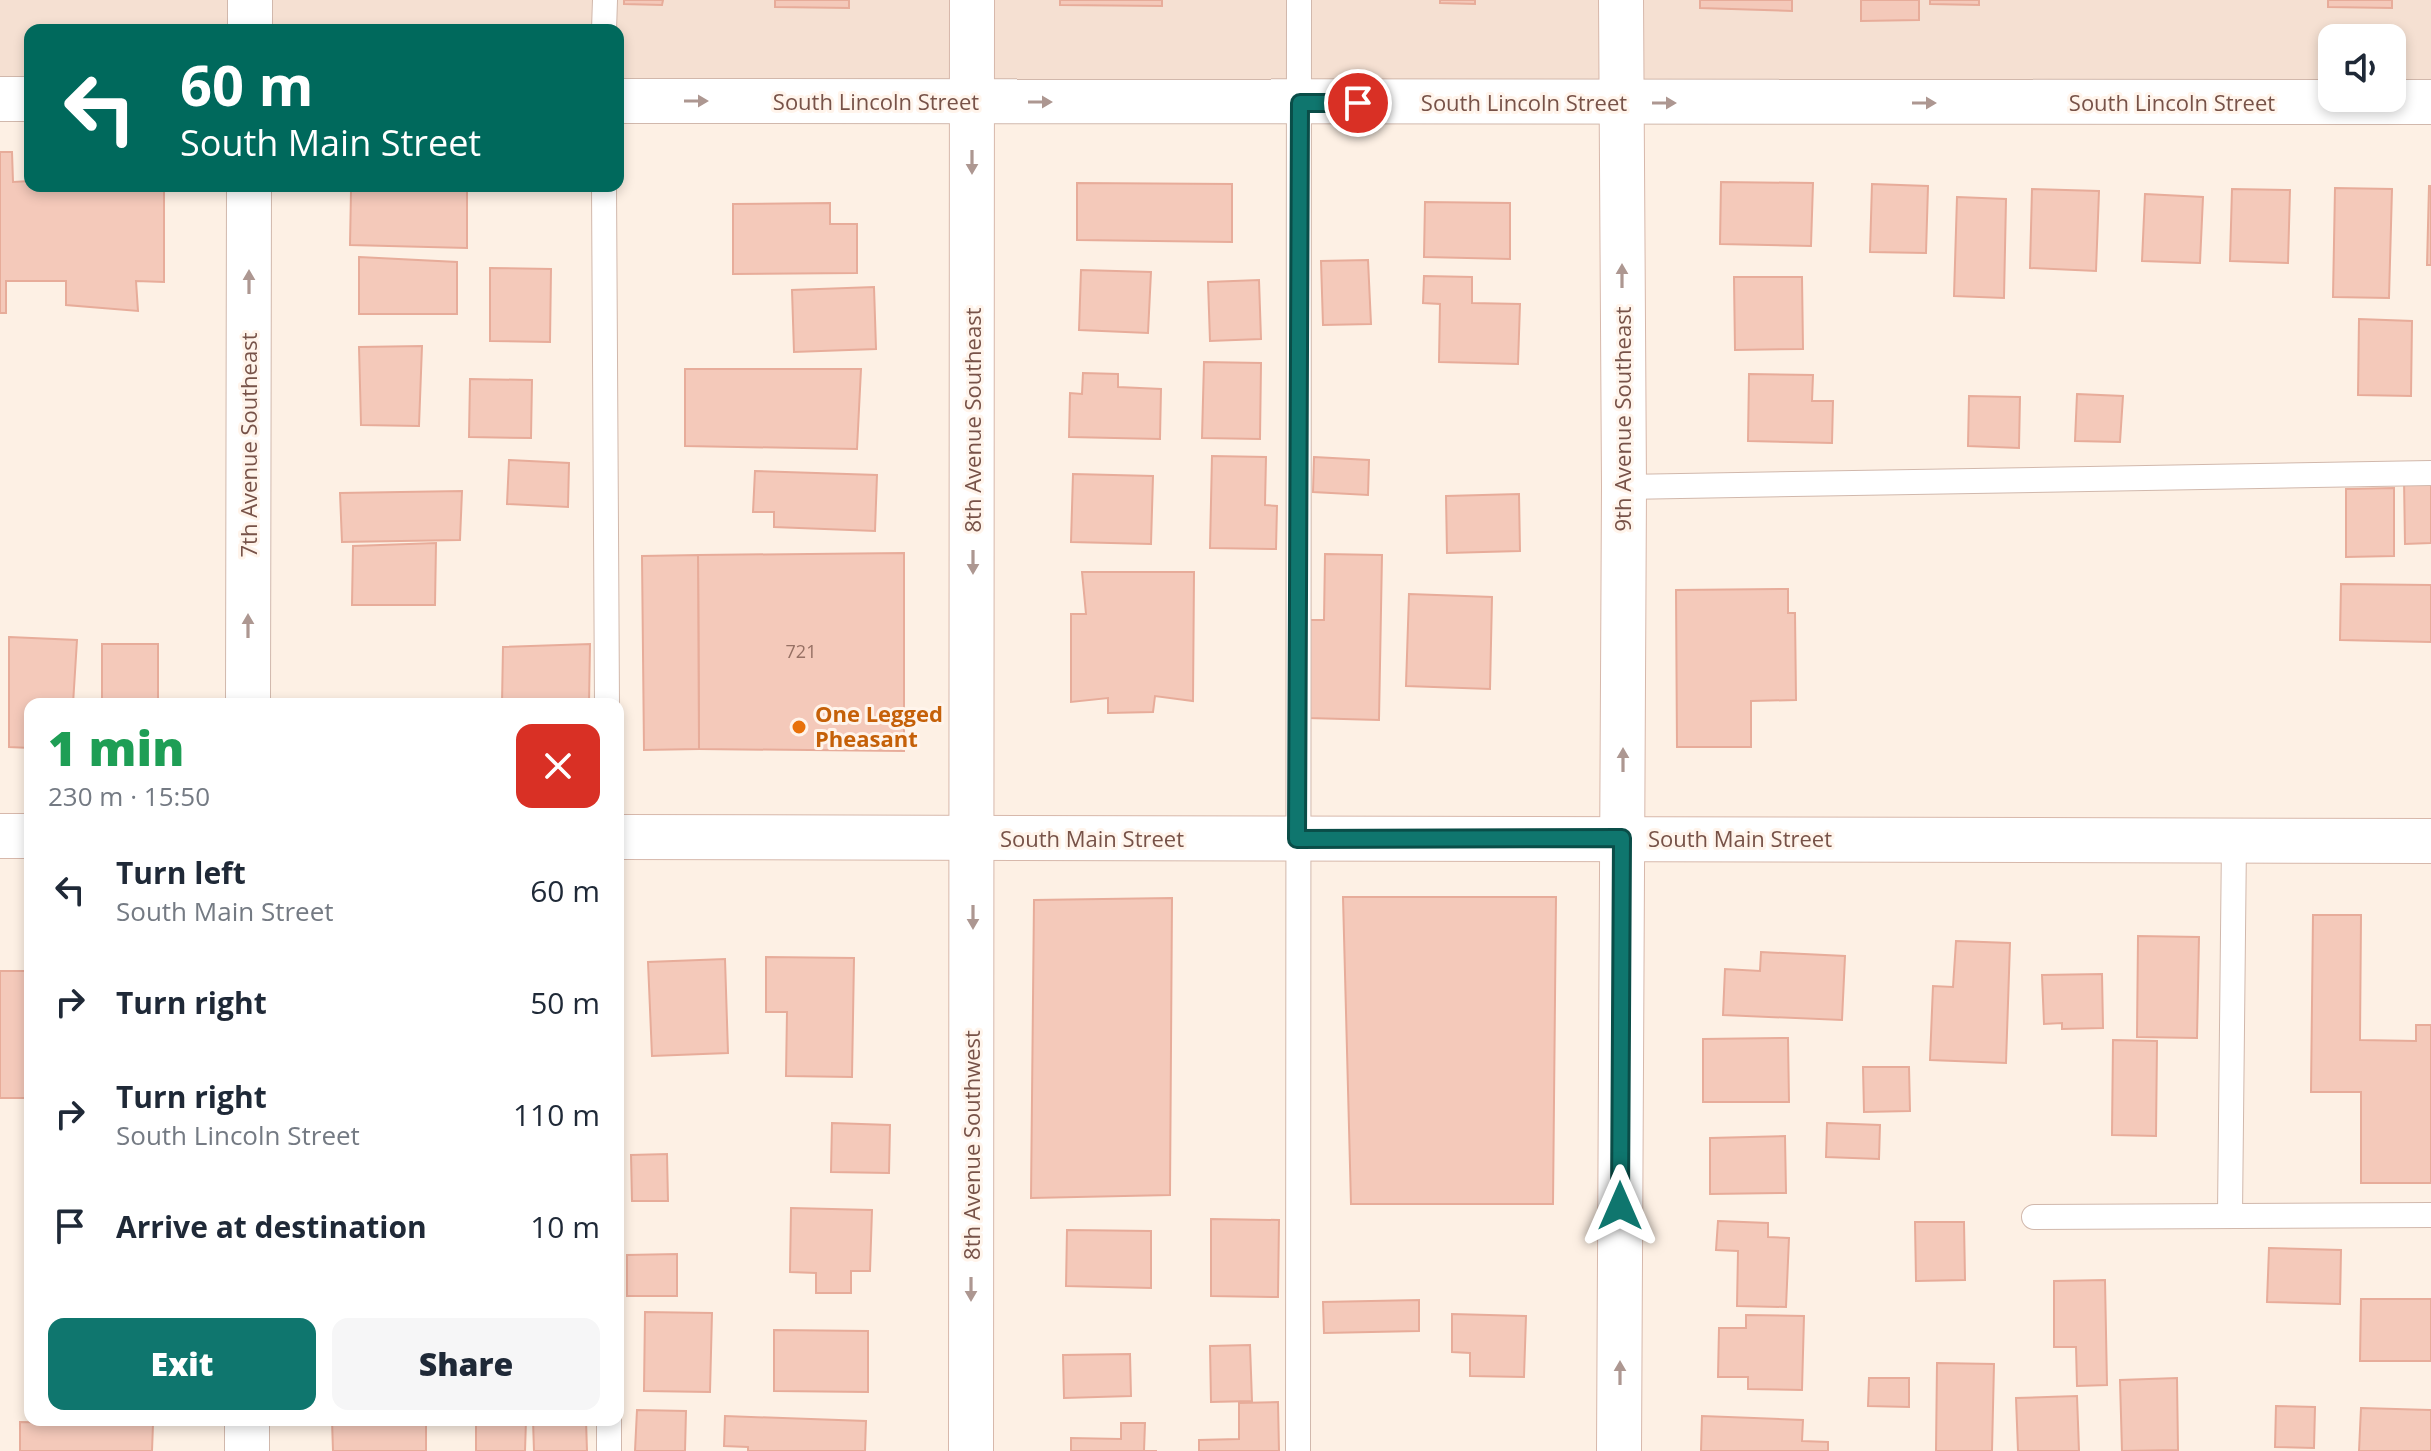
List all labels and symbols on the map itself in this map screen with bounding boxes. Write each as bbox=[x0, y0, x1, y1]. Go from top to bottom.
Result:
pin bbox=[1324, 69, 1392, 137]
street label: South Lincoln Street bbox=[773, 86, 979, 116]
street label: South Lincoln Street bbox=[1421, 87, 1627, 117]
street label: South Lincoln Street bbox=[2069, 87, 2275, 117]
one-way arrow bbox=[684, 95, 709, 107]
one-way arrow bbox=[1028, 96, 1053, 108]
one-way arrow bbox=[1652, 97, 1677, 109]
one-way arrow bbox=[1912, 97, 1937, 109]
one-way arrow bbox=[966, 150, 978, 175]
one-way arrow bbox=[1616, 263, 1628, 288]
one-way arrow bbox=[243, 269, 255, 294]
street label: 9th Avenue Southeast bbox=[1607, 306, 1637, 531]
street label: 8th Avenue Southeast bbox=[957, 307, 987, 532]
street label: 7th Avenue Southeast bbox=[233, 332, 263, 557]
one-way arrow bbox=[967, 550, 979, 575]
one-way arrow bbox=[242, 613, 254, 638]
house number: 721 bbox=[786, 639, 816, 663]
place label: One Legged Pheasant bbox=[815, 698, 943, 753]
marker: One Legged Pheasant bbox=[790, 718, 808, 736]
one-way arrow bbox=[1617, 747, 1629, 772]
street label: South Main Street bbox=[1000, 823, 1184, 853]
street label: South Main Street bbox=[1648, 823, 1832, 853]
one-way arrow bbox=[967, 905, 979, 930]
street label: 8th Avenue Southwest bbox=[956, 1030, 986, 1260]
position arrow bbox=[1578, 1164, 1662, 1248]
one-way arrow bbox=[965, 1277, 977, 1302]
one-way arrow bbox=[1614, 1360, 1626, 1385]

